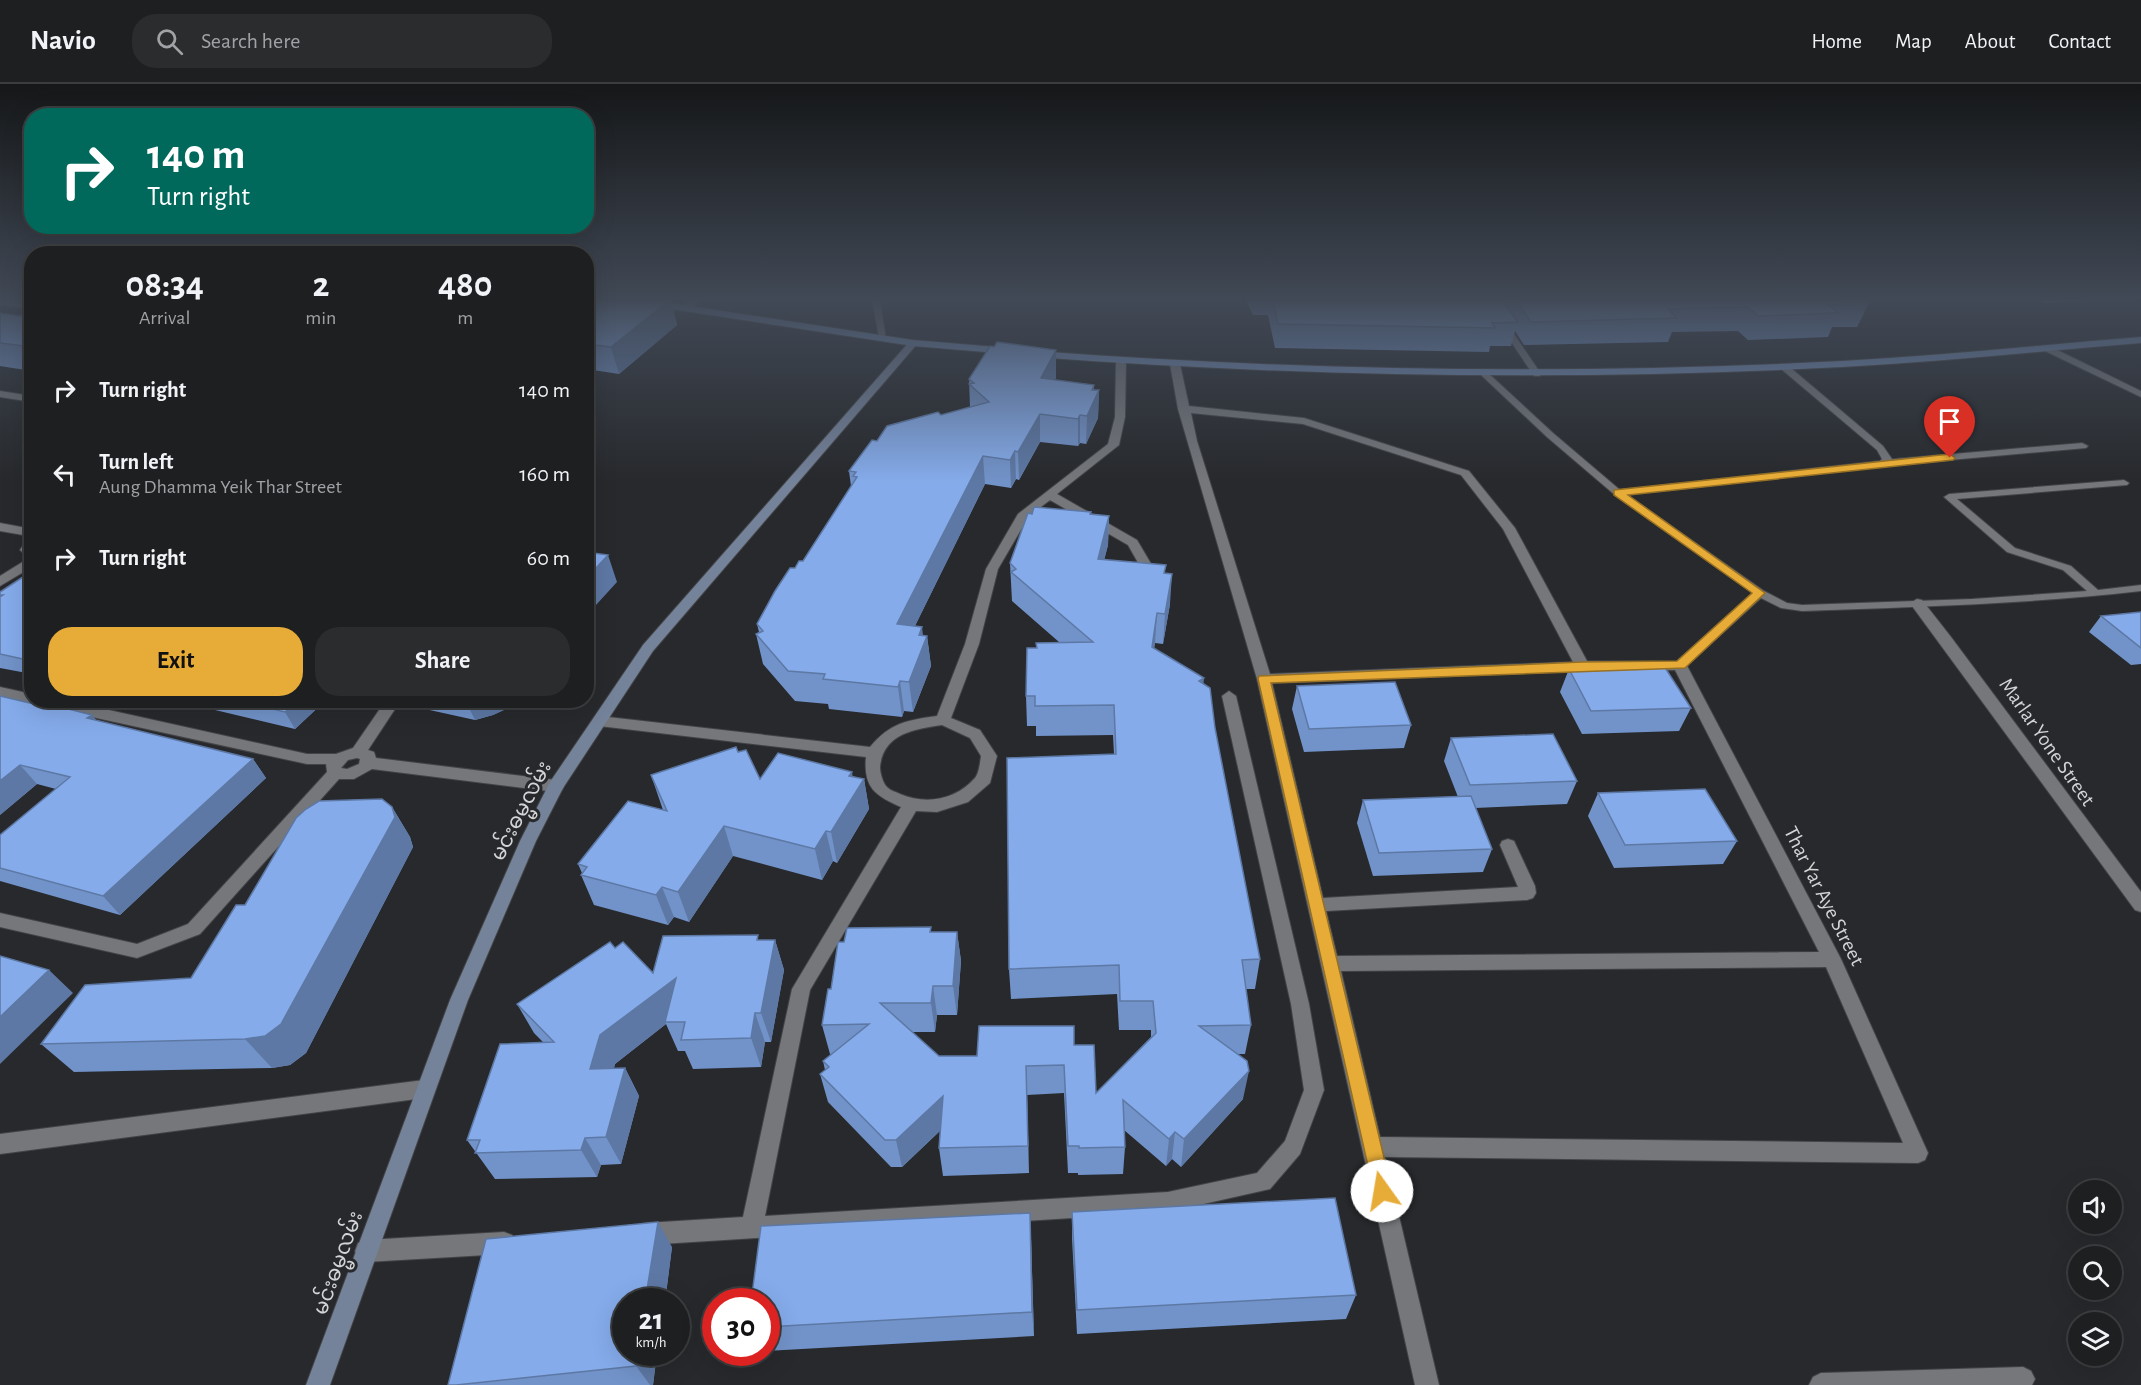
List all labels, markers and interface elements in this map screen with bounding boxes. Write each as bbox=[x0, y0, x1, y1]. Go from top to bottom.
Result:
search box bbox=[132, 14, 552, 68]
icon: search bbox=[153, 25, 186, 58]
text: Navio bbox=[30, 27, 96, 55]
text: Search here bbox=[201, 30, 300, 52]
text: Home bbox=[1811, 31, 1862, 52]
text: Map bbox=[1895, 31, 1932, 52]
text: About bbox=[1965, 31, 2015, 52]
text: Contact bbox=[2048, 31, 2111, 52]
icon: right bbox=[48, 132, 126, 210]
text: 140 m bbox=[147, 134, 245, 176]
text: Turn right bbox=[147, 183, 250, 210]
text: 08:34 bbox=[125, 267, 204, 303]
text: 2 bbox=[312, 267, 329, 303]
text: 480 bbox=[438, 267, 493, 303]
text: Arrival bbox=[139, 308, 190, 328]
text: min bbox=[305, 308, 336, 328]
text: m bbox=[457, 308, 473, 328]
icon: right bbox=[48, 374, 81, 407]
text: Turn right bbox=[99, 379, 186, 401]
text: 140 m bbox=[519, 379, 570, 401]
pin bbox=[1924, 396, 1975, 458]
icon: arrive bbox=[1933, 405, 1966, 438]
text: Turn left bbox=[99, 451, 173, 473]
icon: left bbox=[48, 458, 81, 491]
text: 160 m bbox=[519, 463, 570, 485]
text: Aung Dhamma Yeik Thar Street bbox=[99, 477, 342, 497]
icon: right bbox=[48, 542, 81, 575]
text: Turn right bbox=[99, 547, 186, 569]
text: 60 m bbox=[527, 547, 570, 569]
button: Exit bbox=[48, 627, 303, 696]
button: Share bbox=[315, 627, 570, 696]
street label: Marlar Yone Street bbox=[1995, 674, 2099, 810]
street label: မင်းဓမ္မလမ်း bbox=[482, 755, 561, 867]
street label: Thar Yar Aye Street bbox=[1780, 823, 1868, 969]
position arrow bbox=[1350, 1159, 1414, 1223]
map controls bbox=[2068, 1180, 2122, 1366]
button: sound bbox=[2068, 1180, 2122, 1234]
street label: မင်းဓမ္မလမ်း bbox=[304, 1206, 373, 1320]
button: search bbox=[2068, 1246, 2122, 1300]
speed limit sign: 30 bbox=[702, 1288, 780, 1366]
text: 21 bbox=[639, 1305, 663, 1335]
button: layers bbox=[2068, 1312, 2122, 1366]
text: km/h bbox=[636, 1335, 666, 1350]

